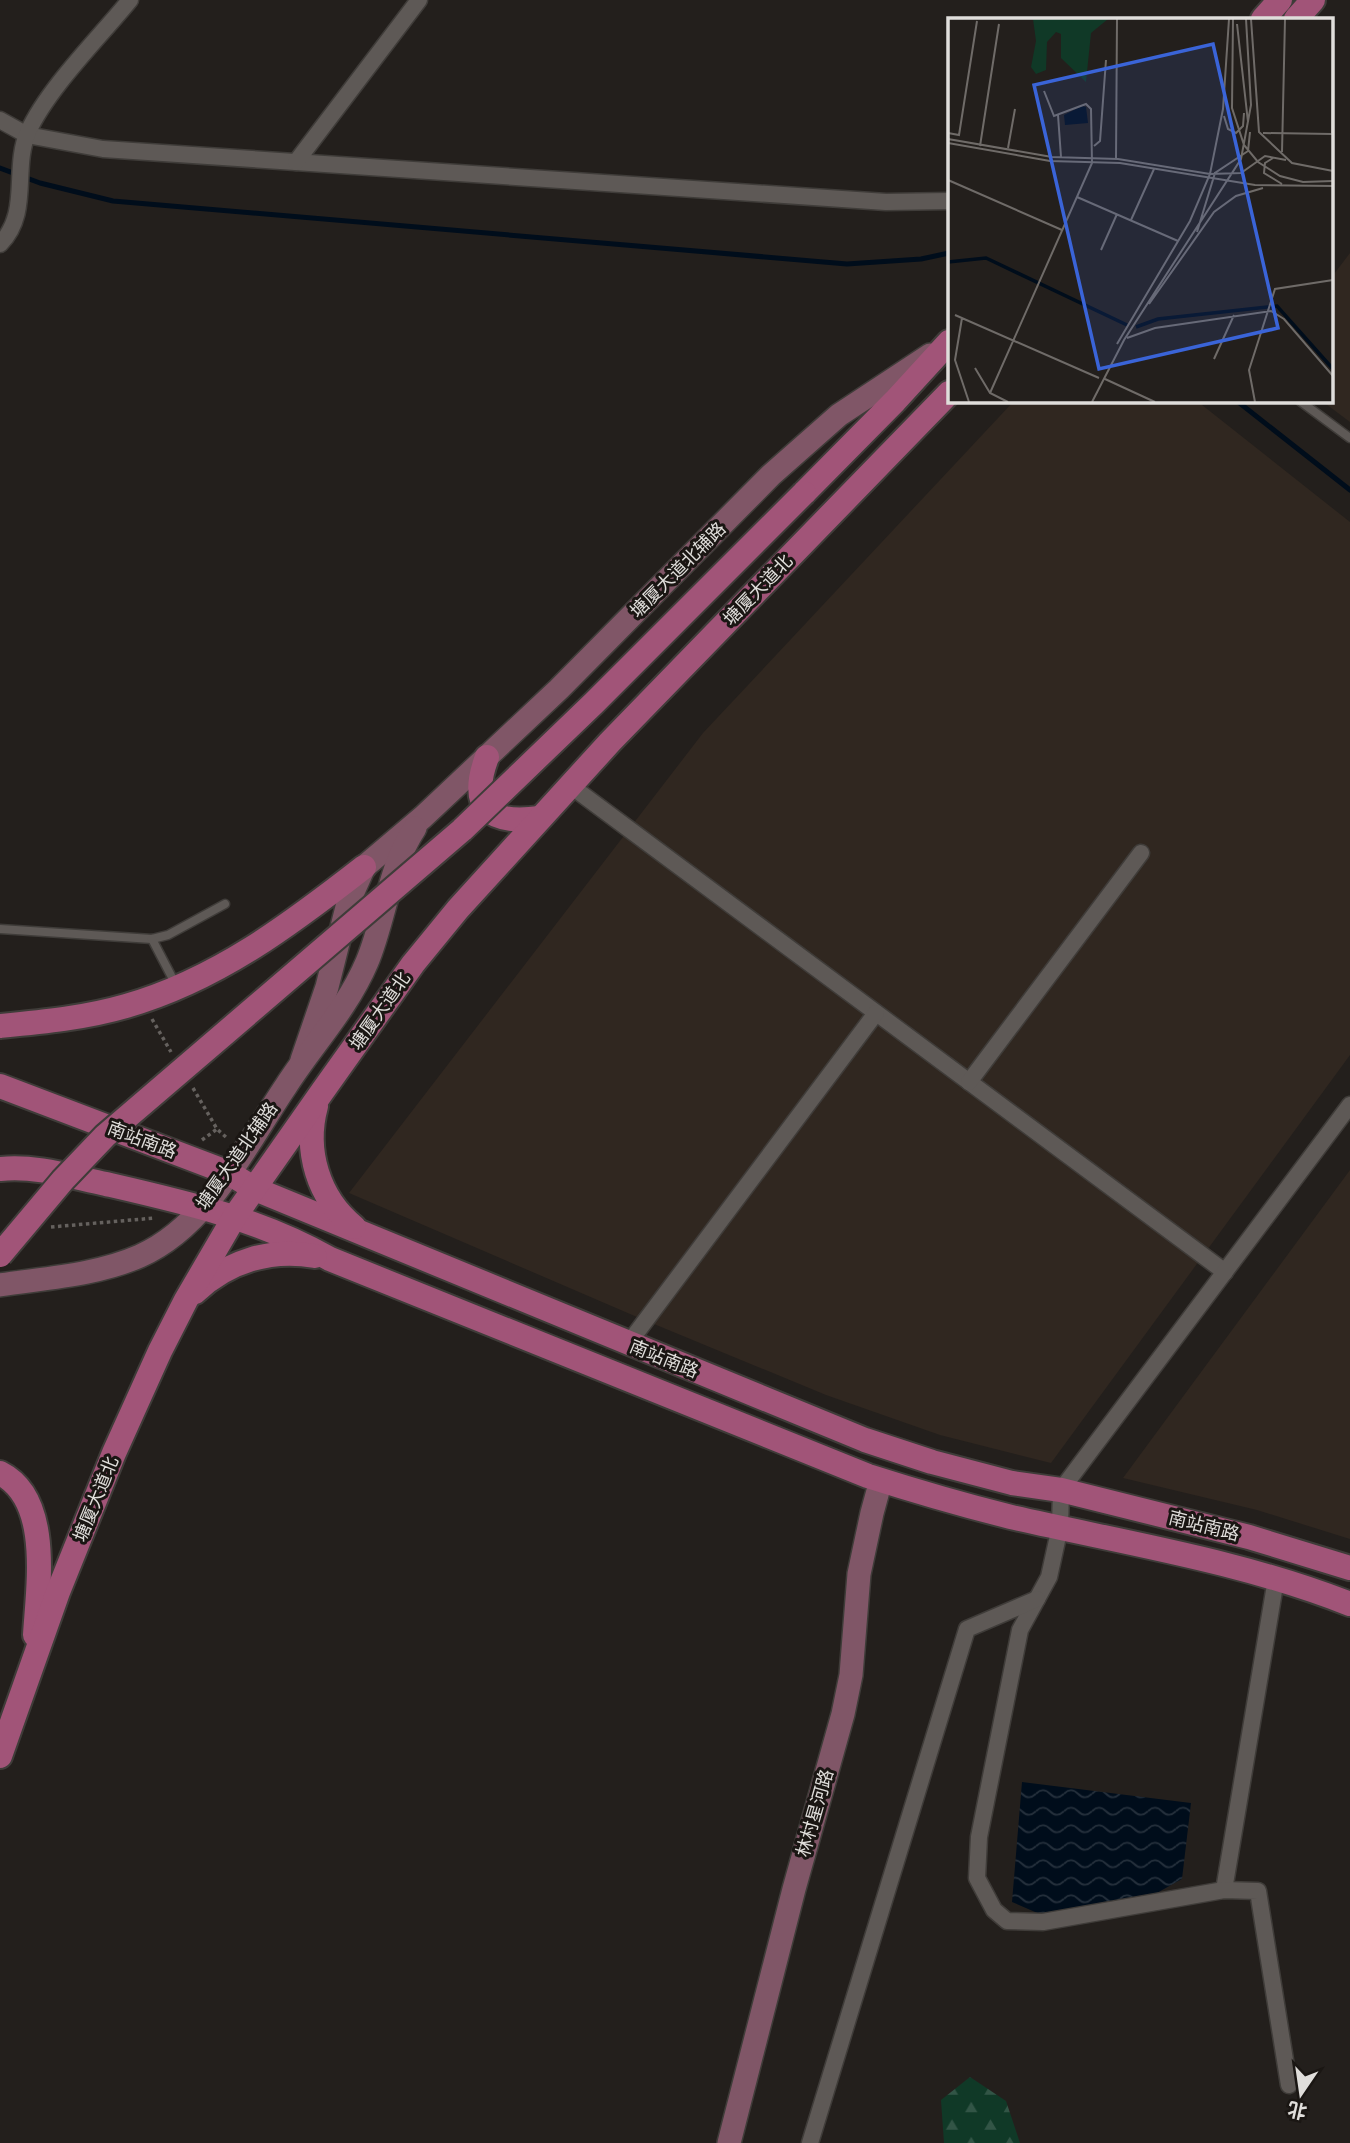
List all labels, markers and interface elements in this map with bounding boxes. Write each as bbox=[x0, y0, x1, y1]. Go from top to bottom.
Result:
inset map bbox=[948, 18, 1332, 402]
street label: 塘厦大道北辅路 bbox=[626, 518, 730, 622]
street label: 塘厦大道北 bbox=[719, 550, 796, 629]
street label: 塘厦大道北 bbox=[345, 968, 414, 1054]
street label: 塘厦大道北辅路 bbox=[192, 1098, 281, 1213]
street label: 南站南路 bbox=[105, 1117, 180, 1162]
street label: 南站南路 bbox=[627, 1335, 701, 1382]
street label: 塘厦大道北 bbox=[69, 1453, 122, 1544]
street label: 南站南路 bbox=[1167, 1507, 1242, 1544]
street label: 林村星河路 bbox=[792, 1767, 837, 1859]
north arrow bbox=[1266, 2059, 1336, 2129]
text: 北 bbox=[1285, 2097, 1309, 2123]

